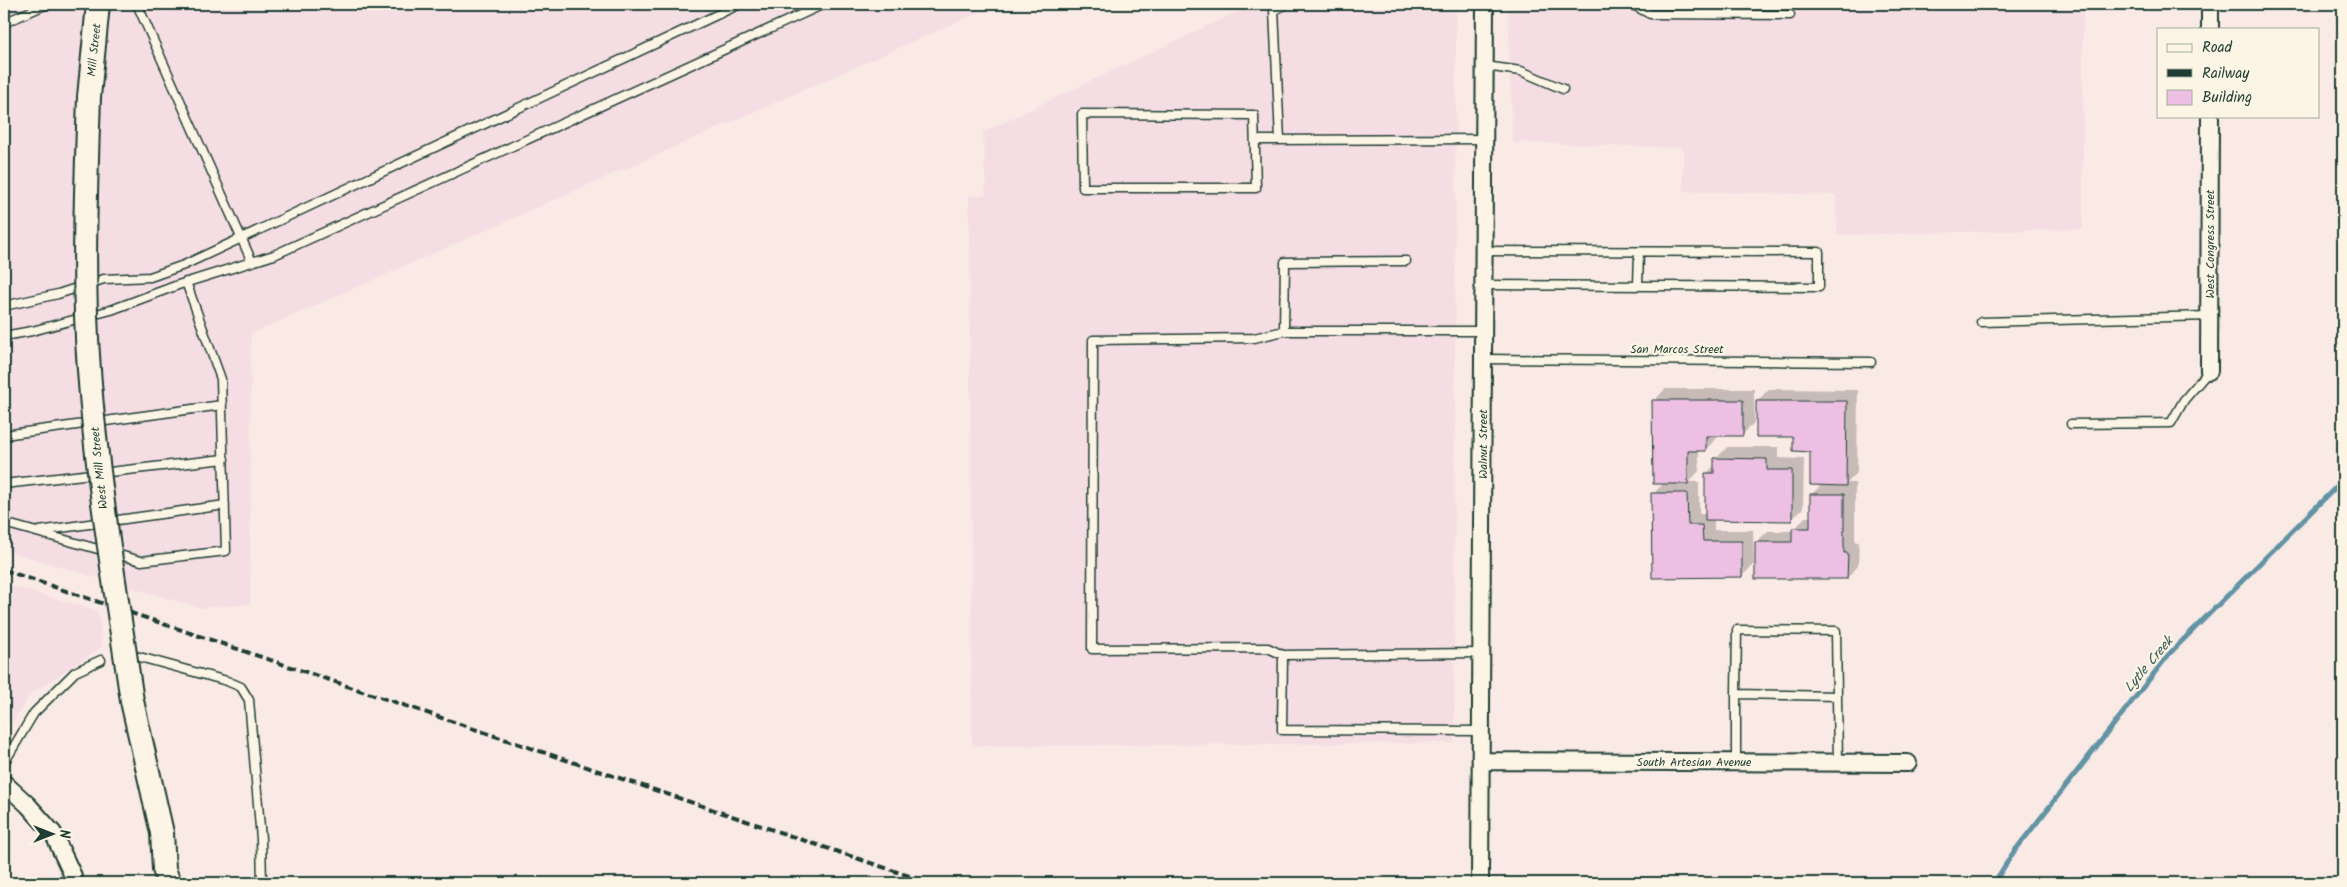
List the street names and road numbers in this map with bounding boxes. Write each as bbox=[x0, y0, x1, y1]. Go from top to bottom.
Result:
street label: Mill Street bbox=[82, 22, 107, 78]
street label: West Congress Street bbox=[2201, 189, 2220, 298]
street label: San Marcos Street bbox=[1630, 340, 1724, 359]
street label: Walnut Street bbox=[1474, 409, 1493, 479]
street label: West Mill Street bbox=[86, 425, 113, 510]
street label: South Artesian Avenue bbox=[1637, 753, 1752, 772]

